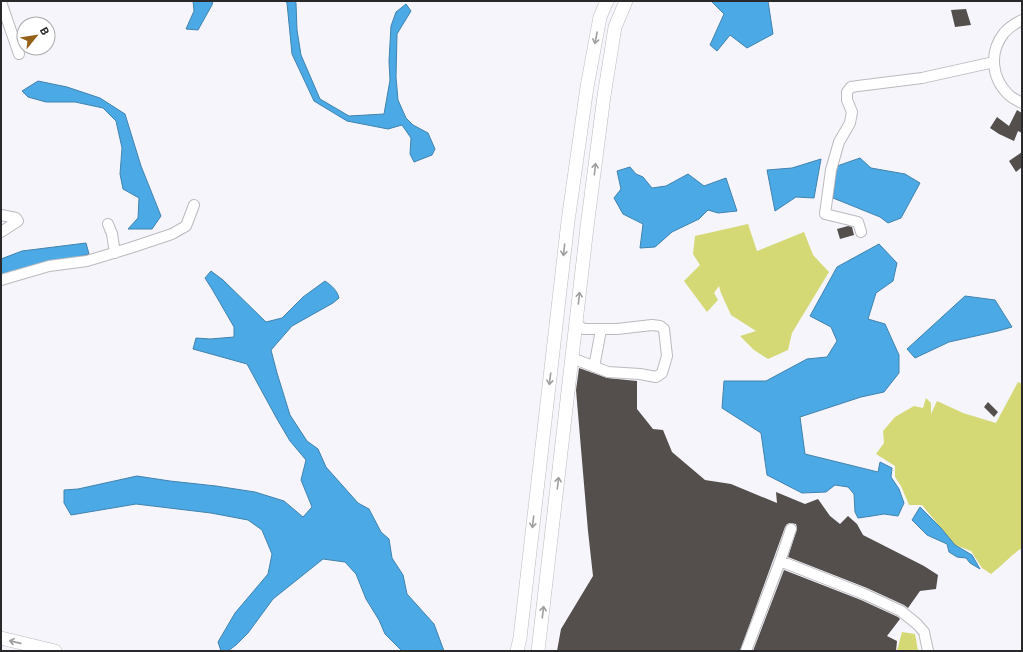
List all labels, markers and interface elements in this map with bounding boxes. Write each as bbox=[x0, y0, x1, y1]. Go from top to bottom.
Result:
north arrow bbox=[16, 16, 56, 56]
text: B bbox=[37, 25, 52, 38]
one-way arrow bbox=[592, 32, 600, 45]
one-way arrow bbox=[591, 163, 598, 176]
one-way arrow bbox=[561, 243, 568, 256]
one-way arrow bbox=[575, 292, 583, 305]
one-way arrow bbox=[546, 372, 553, 385]
one-way arrow bbox=[554, 477, 561, 490]
one-way arrow bbox=[529, 515, 537, 528]
one-way arrow bbox=[539, 606, 546, 619]
one-way arrow bbox=[8, 637, 21, 645]

